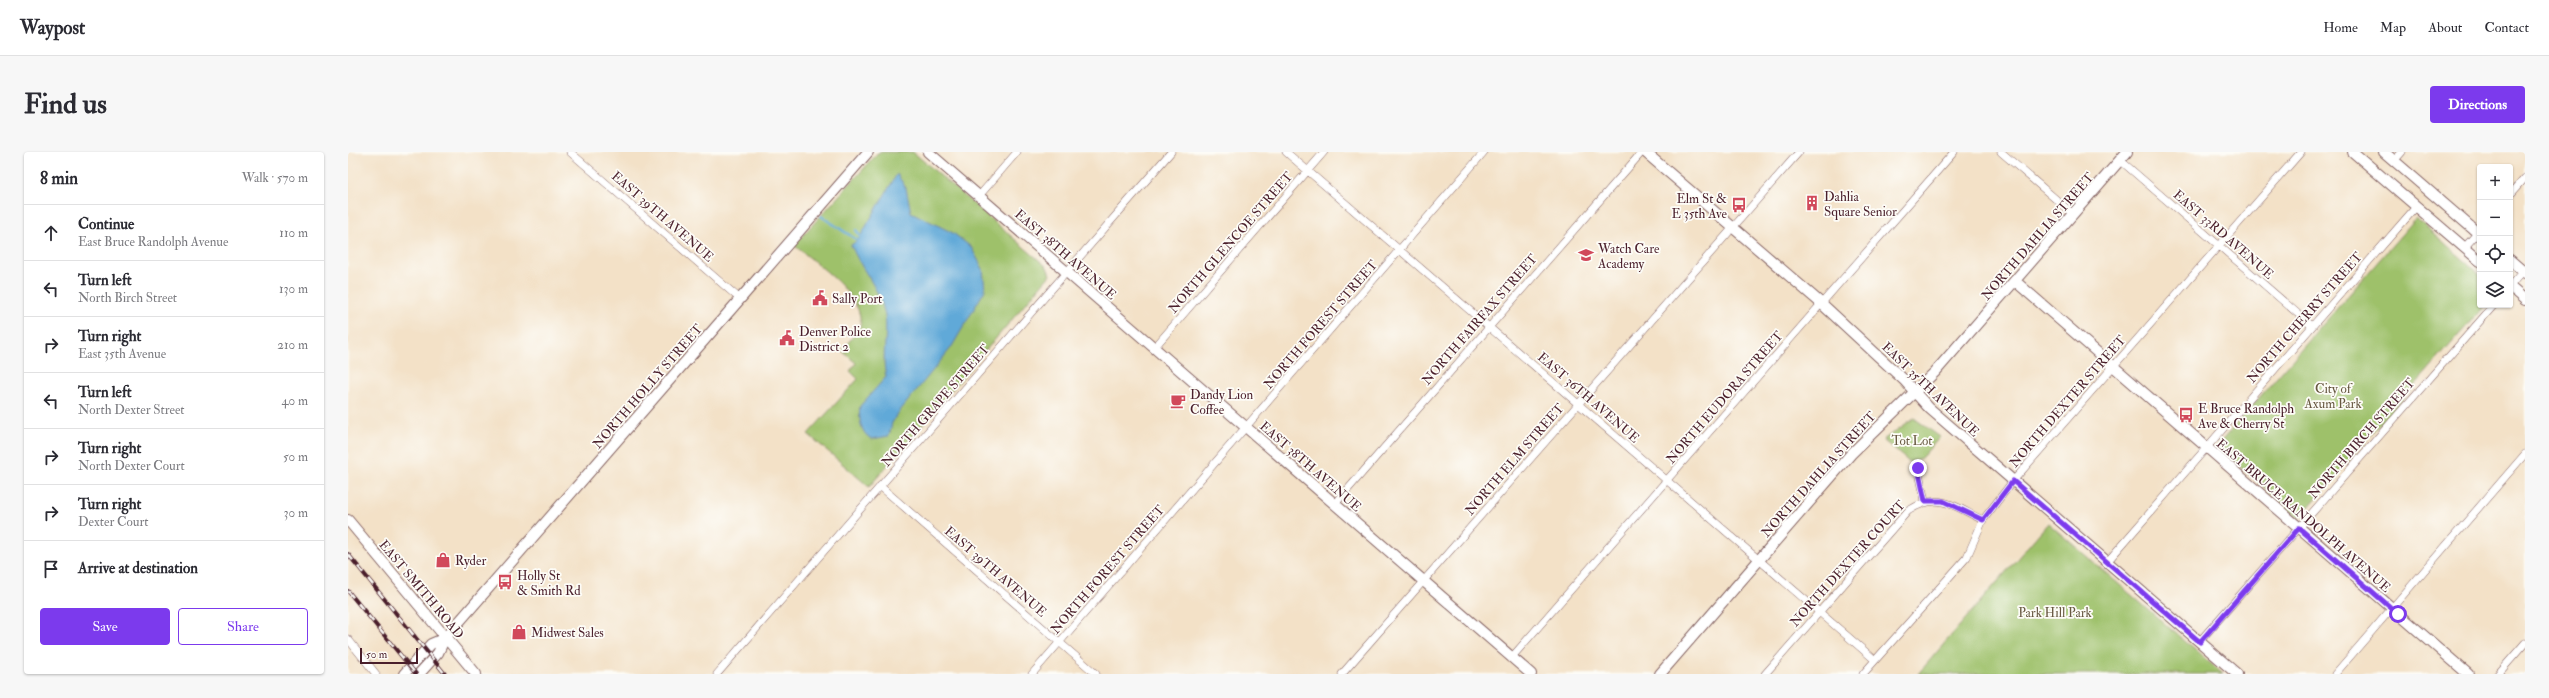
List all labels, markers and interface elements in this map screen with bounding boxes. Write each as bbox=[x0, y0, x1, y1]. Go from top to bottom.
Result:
text: Waypost bbox=[20, 16, 85, 40]
text: Home bbox=[2323, 19, 2358, 36]
text: Map bbox=[2380, 19, 2406, 36]
text: About bbox=[2428, 19, 2462, 36]
text: Contact bbox=[2484, 19, 2529, 36]
button: Directions bbox=[2430, 86, 2525, 123]
text: Find us bbox=[24, 87, 107, 122]
map controls bbox=[2477, 164, 2513, 308]
button: + bbox=[2477, 164, 2513, 200]
text: 8 min bbox=[40, 168, 78, 189]
street label: EAST 39TH AVENUE bbox=[608, 168, 717, 265]
street label: NORTH GLENCOE STREET bbox=[1165, 169, 1297, 317]
street label: NORTH DAHLIA STREET bbox=[1978, 169, 2098, 304]
text: Walk · 570 m bbox=[242, 170, 308, 186]
street label: EAST 33RD AVENUE bbox=[2170, 187, 2277, 283]
place label: Dahlia Square Senior bbox=[1824, 189, 1897, 220]
place label: Elm St & E 35th Ave bbox=[1672, 191, 1728, 222]
building icon: Dahlia Square Senior bbox=[1803, 194, 1821, 212]
bus stop icon: Elm St & E 35th Ave bbox=[1730, 196, 1748, 214]
button: − bbox=[2477, 200, 2513, 236]
street label: EAST 38TH AVENUE bbox=[1011, 206, 1119, 303]
text: Continue bbox=[78, 215, 134, 234]
icon: ahead bbox=[40, 222, 62, 244]
text: 110 m bbox=[279, 225, 308, 241]
text: East Bruce Randolph Avenue bbox=[78, 234, 228, 250]
button: locate bbox=[2477, 236, 2513, 272]
place label: Watch Care Academy bbox=[1597, 241, 1660, 273]
school or university icon: Watch Care Academy bbox=[1577, 246, 1595, 264]
street label: NORTH CHERRY STREET bbox=[2244, 249, 2366, 386]
street label: NORTH FAIRFAX STREET bbox=[1419, 251, 1541, 388]
street label: NORTH FOREST STREET bbox=[1260, 257, 1381, 392]
text: Turn left bbox=[78, 271, 132, 290]
button: layers bbox=[2477, 272, 2513, 308]
icon: left bbox=[40, 278, 62, 300]
text: 130 m bbox=[279, 281, 308, 297]
public building icon: Sally Port bbox=[811, 289, 829, 307]
text: North Birch Street bbox=[78, 290, 177, 306]
place label: Sally Port bbox=[832, 291, 882, 308]
street label: NORTH HOLLY STREET bbox=[589, 321, 706, 452]
place label: Denver Police District 2 bbox=[799, 324, 871, 355]
text: Turn right bbox=[78, 327, 141, 346]
street label: NORTH EUDORA STREET bbox=[1663, 328, 1787, 467]
public building icon: Denver Police District 2 bbox=[778, 329, 796, 347]
street label: NORTH DEXTER STREET bbox=[2006, 332, 2130, 471]
icon: right bbox=[40, 334, 62, 356]
text: 210 m bbox=[277, 337, 308, 353]
street label: EAST 35TH AVENUE bbox=[1878, 339, 1982, 440]
street label: NORTH GRAPE STREET bbox=[878, 341, 993, 470]
text: East 35th Avenue bbox=[78, 346, 166, 362]
street label: EAST 36TH AVENUE bbox=[1534, 349, 1643, 446]
street label: NORTH BIRCH STREET bbox=[2305, 375, 2419, 502]
park label: City of Axum Park bbox=[2303, 381, 2362, 412]
text: Turn left bbox=[78, 383, 132, 402]
place label: Dandy Lion Coffee bbox=[1190, 387, 1254, 418]
icon: left bbox=[40, 390, 62, 412]
cafe icon: Dandy Lion Coffee bbox=[1169, 392, 1187, 410]
text: 40 m bbox=[282, 393, 308, 409]
street label: NORTH ELM STREET bbox=[1462, 400, 1568, 519]
place label: E Bruce Randolph Ave & Cherry St bbox=[2197, 401, 2294, 433]
text: North Dexter Street bbox=[78, 402, 185, 418]
bus stop icon: E Bruce Randolph Ave & Cherry St bbox=[2177, 406, 2195, 424]
street label: NORTH DAHLIA STREET bbox=[1758, 408, 1880, 541]
street label: EAST 38TH AVENUE bbox=[1256, 418, 1364, 515]
park label: Tot Lot bbox=[1891, 433, 1933, 449]
street label: EAST BRUCE RANDOLPH AVENUE bbox=[2213, 436, 2394, 596]
text: Turn right bbox=[78, 439, 141, 458]
icon: right bbox=[40, 446, 62, 468]
text: 50 m bbox=[283, 449, 308, 465]
text: North Dexter Court bbox=[78, 458, 185, 474]
route end bbox=[1909, 459, 1927, 477]
text: Turn right bbox=[78, 495, 141, 514]
street label: NORTH DEXTER COURT bbox=[1787, 497, 1909, 630]
icon: right bbox=[40, 502, 62, 524]
street label: NORTH FOREST STREET bbox=[1047, 502, 1168, 637]
text: 30 m bbox=[284, 505, 308, 521]
text: Dexter Court bbox=[78, 514, 149, 530]
street label: EAST 39TH AVENUE bbox=[941, 523, 1050, 620]
street label: EAST SMITH ROAD bbox=[375, 537, 467, 642]
shop icon: Ryder bbox=[434, 551, 452, 569]
place label: Ryder bbox=[455, 553, 486, 570]
icon: arrive bbox=[40, 558, 62, 580]
text: Arrive at destination bbox=[78, 559, 198, 578]
place label: Holly St & Smith Rd bbox=[517, 568, 581, 599]
bus stop icon: Holly St & Smith Rd bbox=[496, 573, 514, 591]
park label: Park Hill Park bbox=[2018, 605, 2093, 621]
route start bbox=[2389, 605, 2407, 623]
button: Save bbox=[40, 608, 170, 645]
button: Share bbox=[178, 608, 308, 645]
shop icon: Midwest Sales bbox=[510, 623, 528, 641]
place label: Midwest Sales bbox=[531, 625, 604, 641]
scale bar bbox=[360, 646, 418, 665]
text: 50 m bbox=[366, 648, 387, 661]

